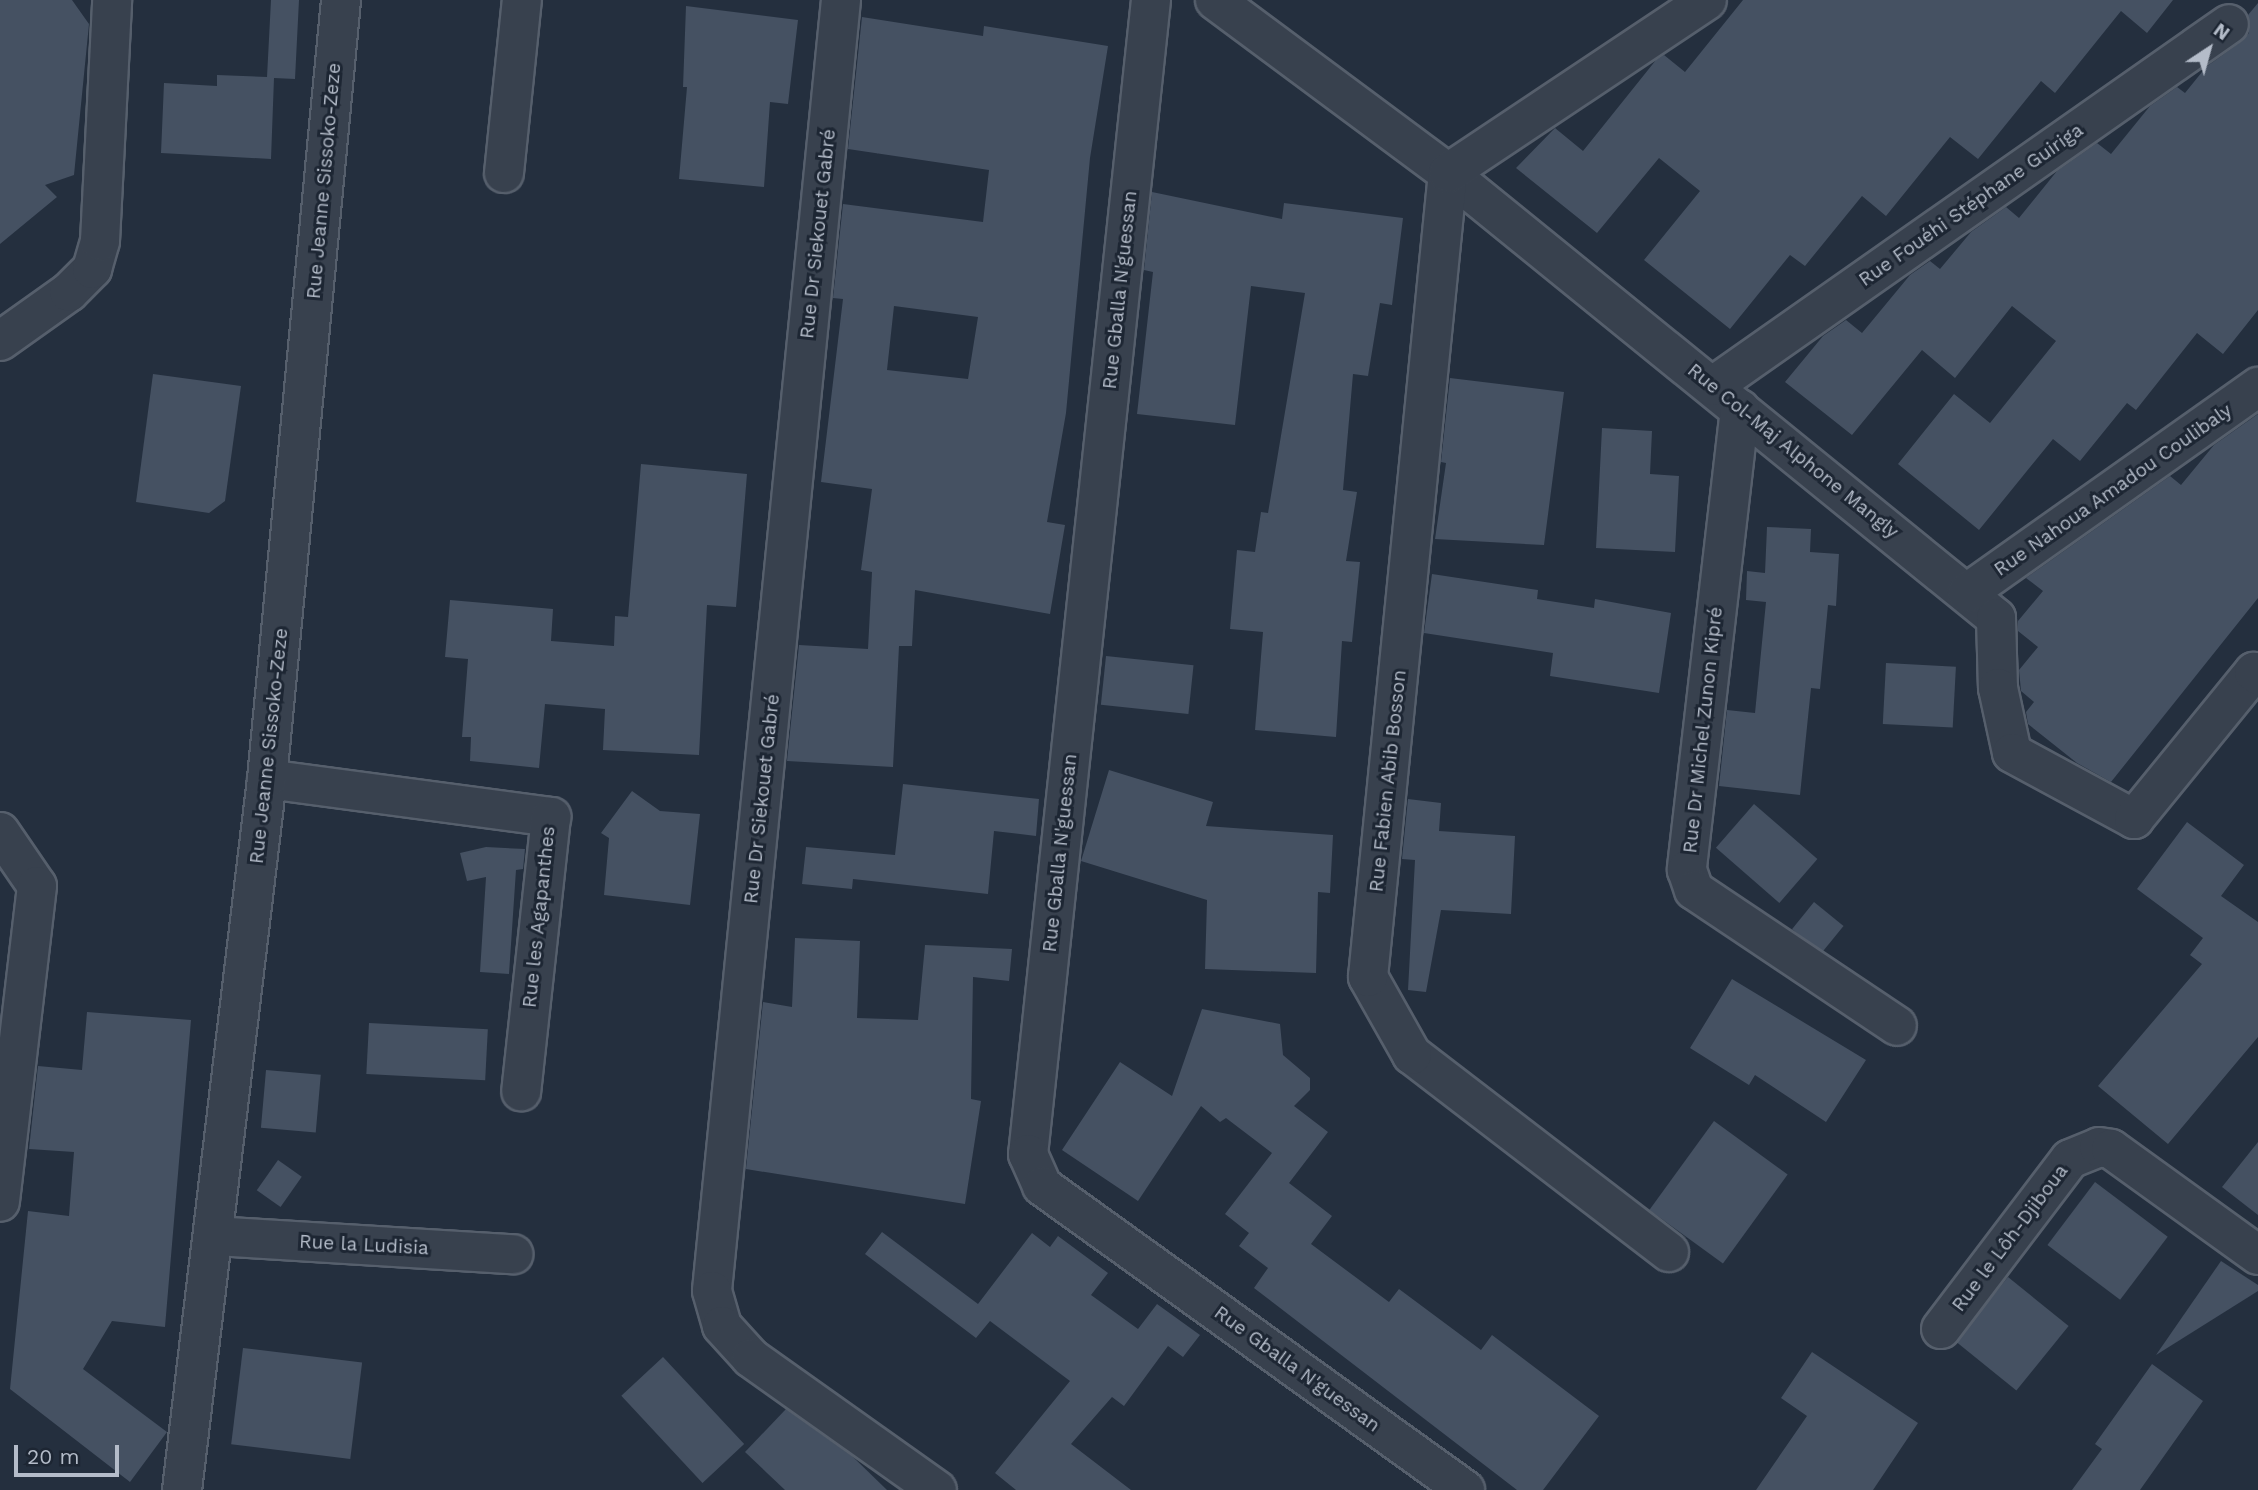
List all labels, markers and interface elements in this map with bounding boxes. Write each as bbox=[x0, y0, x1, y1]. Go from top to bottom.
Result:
north arrow bbox=[2174, 14, 2244, 84]
text: N bbox=[2209, 18, 2234, 45]
street label: Rue Jeanne Sissoko-Zeze bbox=[302, 62, 346, 300]
street label: Rue Fouéhi Stéphane Guiriga bbox=[1855, 119, 2087, 291]
street label: Rue Dr Siekouet Gabré bbox=[796, 128, 840, 340]
street label: Rue Gballa N'guessan bbox=[1098, 189, 1142, 391]
street label: Rue Col-Maj Alphone Mangly bbox=[1683, 359, 1903, 543]
street label: Rue Nahoua Amadou Coulibaly bbox=[1989, 399, 2237, 581]
street label: Rue Dr Michel Zunon Kipré bbox=[1679, 605, 1727, 855]
street label: Rue Jeanne Sissoko-Zeze bbox=[245, 627, 293, 865]
street label: Rue Fabien Abib Bosson bbox=[1365, 668, 1411, 894]
street label: Rue Dr Siekouet Gabré bbox=[740, 693, 784, 905]
street label: Rue Gballa N'guessan bbox=[1038, 752, 1082, 954]
street label: Rue les Agapanthes bbox=[518, 825, 560, 1009]
street label: Rue le Lôh-Djiboua bbox=[1947, 1160, 2073, 1316]
street label: Rue la Ludisia bbox=[298, 1230, 430, 1260]
street label: Rue Gballa N'guessan bbox=[1209, 1301, 1385, 1437]
scale bar bbox=[18, 1430, 122, 1474]
text: 20 m bbox=[27, 1444, 79, 1469]

